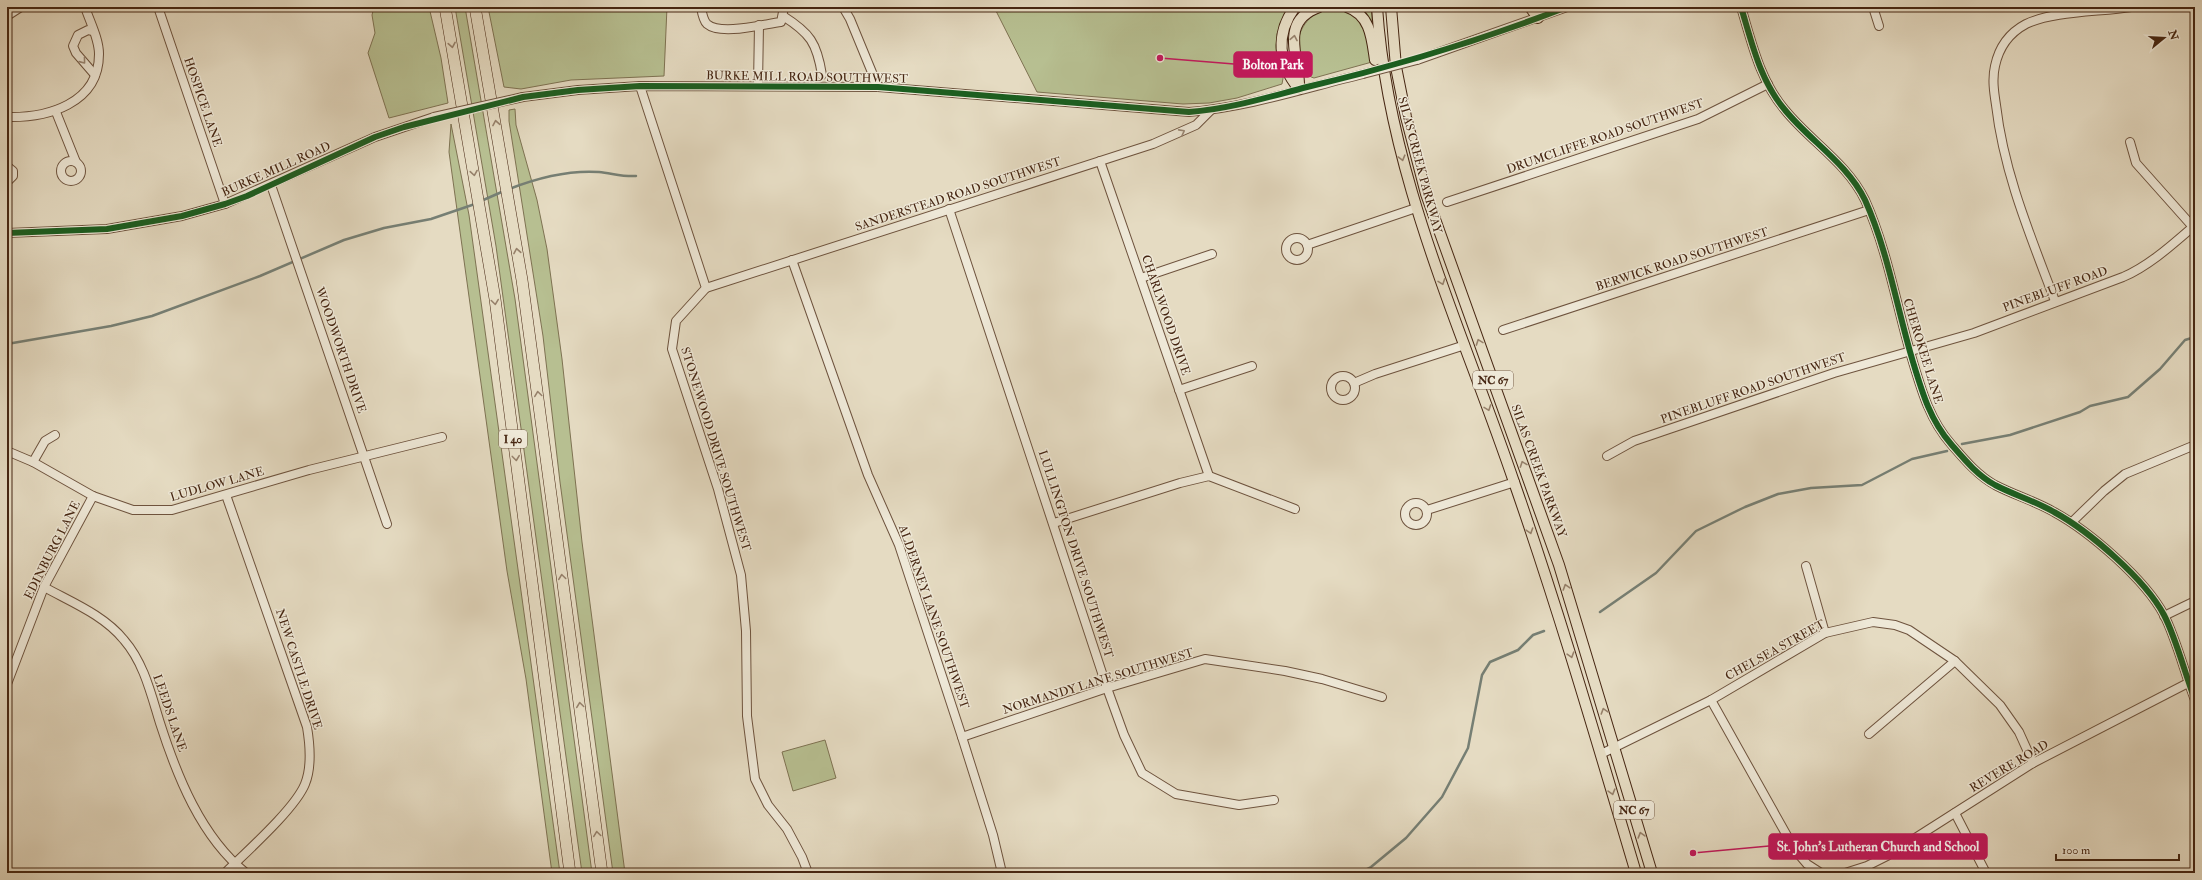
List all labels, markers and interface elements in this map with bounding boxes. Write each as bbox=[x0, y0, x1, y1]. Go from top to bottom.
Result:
north arrow bbox=[2144, 18, 2184, 58]
text: N bbox=[2165, 27, 2181, 43]
one-way arrow bbox=[1289, 34, 1298, 41]
one-way arrow bbox=[448, 42, 456, 48]
callout: Bolton Park bbox=[1234, 52, 1312, 77]
street label: HOSPICE LANE bbox=[180, 55, 225, 149]
one-way arrow bbox=[78, 56, 85, 63]
text: Bolton Park bbox=[1242, 57, 1305, 73]
street label: BURKE MILL ROAD SOUTHWEST bbox=[706, 68, 908, 87]
street label: SILAS CREEK PARKWAY bbox=[1394, 95, 1445, 236]
street label: DRUMCLIFFE ROAD SOUTHWEST bbox=[1505, 96, 1706, 177]
one-way arrow bbox=[492, 120, 501, 126]
one-way arrow bbox=[1178, 130, 1185, 137]
street label: BURKE MILL ROAD bbox=[219, 139, 333, 200]
street label: SANDERSTEAD ROAD SOUTHWEST bbox=[853, 154, 1063, 235]
one-way arrow bbox=[1397, 155, 1406, 162]
one-way arrow bbox=[470, 170, 478, 177]
street label: BERWICK ROAD SOUTHWEST bbox=[1594, 224, 1770, 295]
one-way arrow bbox=[514, 248, 522, 254]
street label: CHARLWOOD DRIVE bbox=[1138, 253, 1193, 378]
street label: PINEBLUFF ROAD bbox=[2001, 263, 2110, 315]
one-way arrow bbox=[1437, 279, 1445, 286]
street label: WOODWORTH DRIVE bbox=[312, 284, 369, 415]
street label: CHEROKEE LANE bbox=[1899, 297, 1946, 406]
one-way arrow bbox=[490, 299, 499, 305]
one-way arrow bbox=[1475, 338, 1483, 345]
street label: STONEWOOD DRIVE SOUTHWEST bbox=[677, 345, 754, 553]
street label: PINEBLUFF ROAD SOUTHWEST bbox=[1659, 350, 1848, 427]
road number: NC 67 bbox=[1473, 371, 1513, 389]
one-way arrow bbox=[534, 390, 543, 397]
street label: SILAS CREEK PARKWAY bbox=[1507, 402, 1570, 541]
one-way arrow bbox=[1483, 405, 1491, 412]
road number: I 40 bbox=[499, 430, 527, 448]
street label: LULLINGTON DRIVE SOUTHWEST bbox=[1035, 448, 1116, 660]
one-way arrow bbox=[511, 455, 520, 461]
one-way arrow bbox=[1519, 460, 1527, 467]
street label: LUDLOW LANE bbox=[168, 464, 266, 505]
street label: EDINBURG LANE bbox=[21, 498, 84, 602]
street label: ALDERNEY LANE SOUTHWEST bbox=[895, 522, 972, 711]
one-way arrow bbox=[1525, 528, 1534, 535]
one-way arrow bbox=[558, 574, 567, 580]
one-way arrow bbox=[1562, 583, 1571, 590]
street label: NEW CASTLE DRIVE bbox=[272, 607, 325, 732]
street label: CHELSEA STREET bbox=[1723, 617, 1828, 684]
street label: NORMANDY LANE SOUTHWEST bbox=[1001, 645, 1196, 718]
one-way arrow bbox=[1566, 651, 1575, 658]
street label: LEEDS LANE bbox=[149, 672, 190, 754]
one-way arrow bbox=[575, 702, 584, 709]
one-way arrow bbox=[1600, 707, 1609, 714]
street label: REVERE ROAD bbox=[1967, 737, 2052, 796]
one-way arrow bbox=[1607, 788, 1616, 795]
road number: NC 67 bbox=[1614, 801, 1654, 819]
one-way arrow bbox=[593, 831, 602, 837]
one-way arrow bbox=[1637, 832, 1646, 839]
callout: St. John's Lutheran Church and School bbox=[1769, 834, 1987, 859]
scale bar bbox=[2056, 836, 2179, 862]
text: St. John's Lutheran Church and School bbox=[1777, 839, 1980, 856]
text: 100 m bbox=[2062, 843, 2091, 858]

